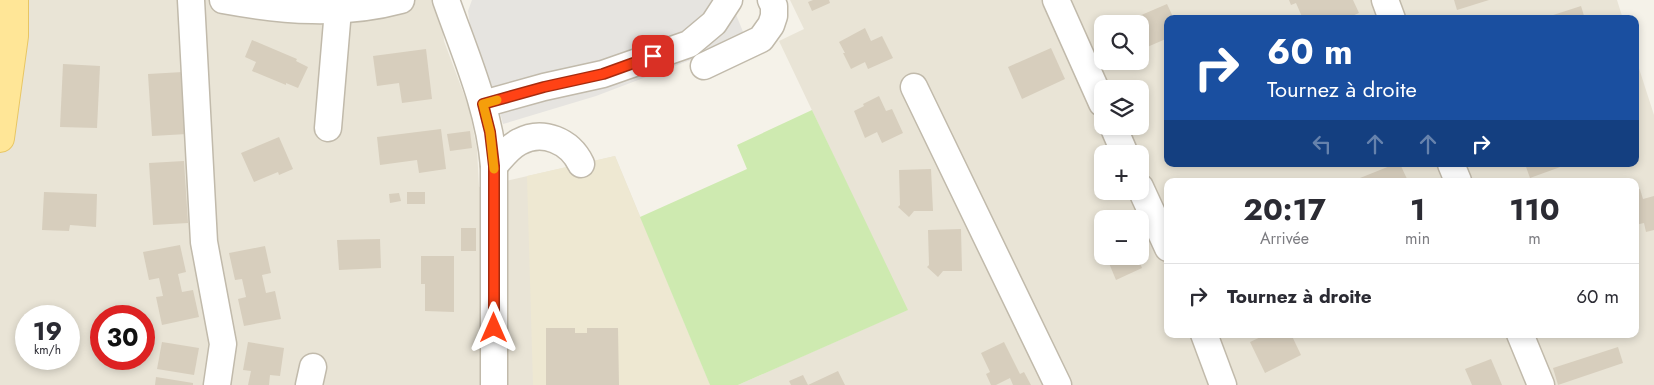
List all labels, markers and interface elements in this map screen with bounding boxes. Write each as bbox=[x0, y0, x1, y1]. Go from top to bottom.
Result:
map controls bbox=[1094, 15, 1149, 265]
button: search bbox=[1094, 15, 1149, 70]
text: 60 m bbox=[1267, 27, 1353, 77]
pin bbox=[632, 35, 674, 77]
icon: right bbox=[1184, 35, 1249, 100]
icon: arrive bbox=[639, 42, 667, 70]
text: Tournez à droite bbox=[1267, 73, 1417, 105]
button: layers bbox=[1094, 80, 1149, 135]
icon: left bbox=[1308, 130, 1336, 158]
icon: ahead bbox=[1361, 130, 1389, 158]
icon: ahead bbox=[1414, 130, 1442, 158]
icon: right bbox=[1467, 130, 1495, 158]
button: + bbox=[1094, 145, 1149, 200]
text: 20:17 bbox=[1243, 188, 1326, 231]
text: 1 bbox=[1410, 188, 1425, 231]
text: 110 bbox=[1509, 188, 1560, 231]
button: − bbox=[1094, 210, 1149, 265]
text: Arrivée bbox=[1260, 227, 1309, 250]
text: min bbox=[1405, 227, 1430, 250]
text: m bbox=[1528, 227, 1541, 250]
icon: right bbox=[1184, 282, 1212, 310]
text: Tournez à droite bbox=[1227, 283, 1372, 310]
text: 60 m bbox=[1576, 283, 1619, 310]
position arrow bbox=[467, 301, 519, 353]
speed limit sign: 30 bbox=[90, 305, 155, 370]
text: 19 bbox=[33, 313, 62, 349]
text: km/h bbox=[34, 341, 61, 359]

